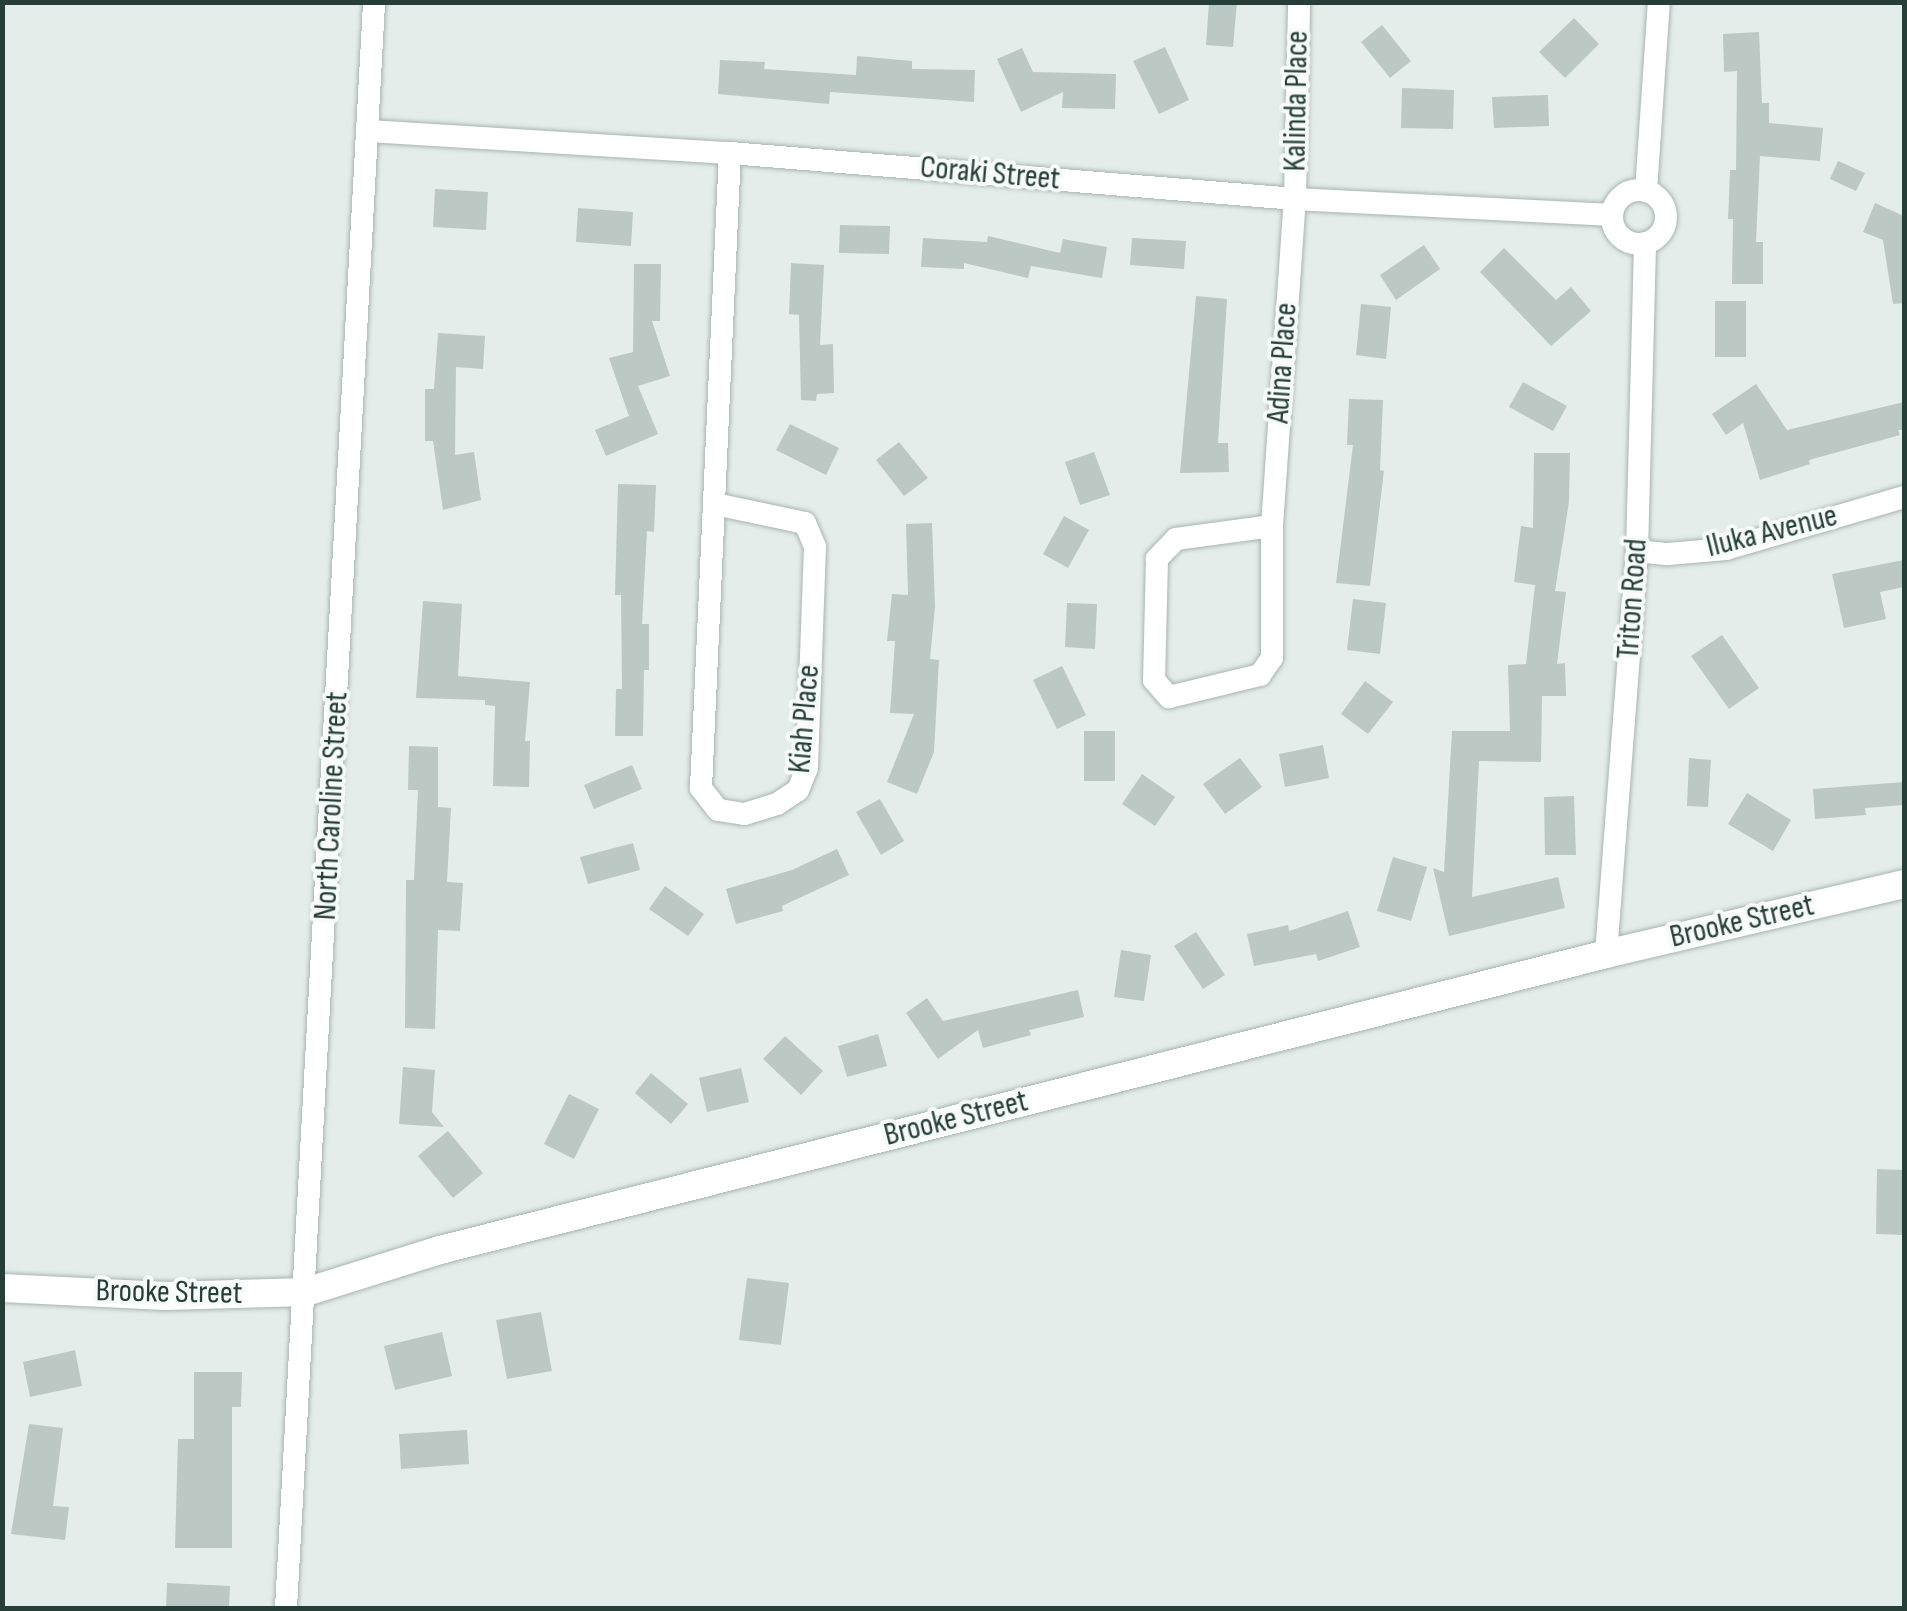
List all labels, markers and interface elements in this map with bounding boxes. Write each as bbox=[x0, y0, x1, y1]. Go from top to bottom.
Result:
street label: Kalinda Place bbox=[1277, 30, 1317, 172]
street label: Coraki Street bbox=[918, 149, 1062, 199]
street label: Adina Place bbox=[1260, 301, 1306, 425]
street label: Iluka Avenue bbox=[1703, 497, 1841, 567]
street label: Triton Road bbox=[1610, 537, 1656, 661]
street label: Kiah Place bbox=[781, 663, 829, 775]
street label: North Caroline Street bbox=[307, 691, 357, 921]
street label: Brooke Street bbox=[1666, 887, 1818, 957]
street label: Brooke Street bbox=[880, 1083, 1032, 1155]
street label: Brooke Street bbox=[95, 1273, 243, 1313]

